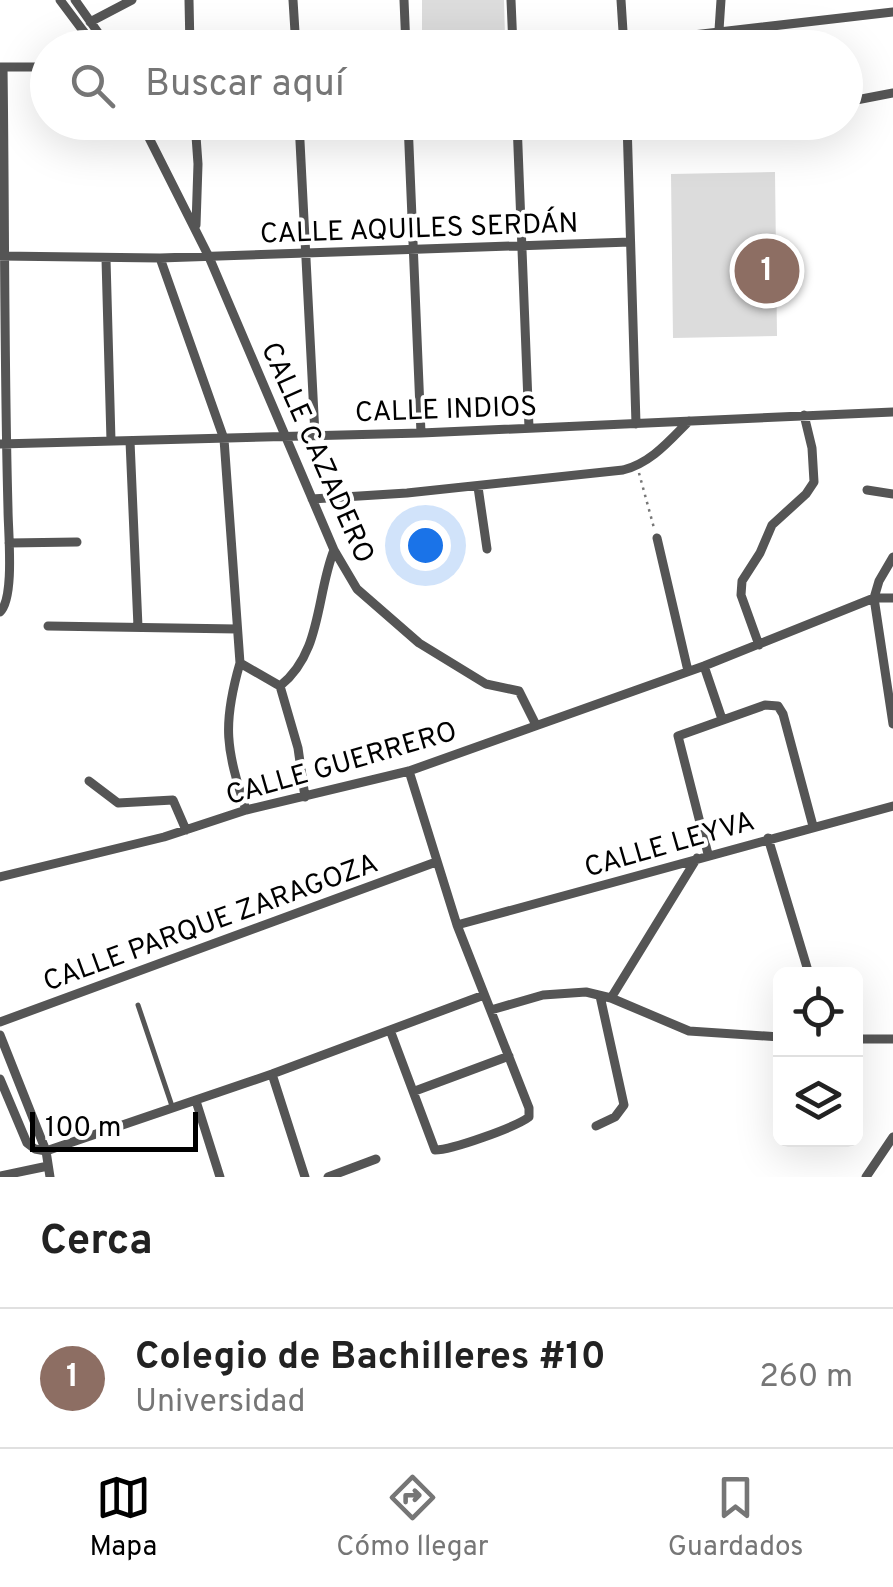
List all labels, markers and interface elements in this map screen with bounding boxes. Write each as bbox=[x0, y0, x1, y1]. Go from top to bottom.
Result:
search box bbox=[30, 30, 863, 140]
icon: search bbox=[65, 58, 120, 113]
text: Buscar aquí bbox=[145, 61, 345, 110]
street label: CALLE AQUILES SERDÁN bbox=[259, 204, 579, 254]
pin: 1 bbox=[734, 234, 800, 308]
street label: CALLE CAZADERO bbox=[251, 337, 381, 569]
street label: CALLE INDIOS bbox=[354, 390, 538, 432]
your location bbox=[400, 520, 451, 571]
street label: CALLE GUERRERO bbox=[222, 715, 462, 815]
street label: CALLE LEYVA bbox=[581, 804, 759, 887]
street label: CALLE PARQUE ZARAGOZA bbox=[39, 846, 383, 1001]
map controls bbox=[773, 967, 863, 1147]
button: locate bbox=[773, 967, 863, 1057]
button: layers bbox=[773, 1057, 863, 1147]
scale bar bbox=[30, 1107, 198, 1152]
text: 100 m bbox=[45, 1111, 121, 1147]
text: Cerca bbox=[40, 1216, 153, 1269]
text: Colegio de Bachilleres #10 bbox=[135, 1334, 606, 1383]
text: 1 bbox=[66, 1358, 79, 1398]
text: 260 m bbox=[759, 1358, 853, 1398]
text: Universidad bbox=[135, 1383, 306, 1423]
tab: Mapa bbox=[90, 1470, 157, 1566]
tab: Cómo llegar bbox=[336, 1470, 489, 1566]
tab: Guardados bbox=[668, 1470, 803, 1566]

